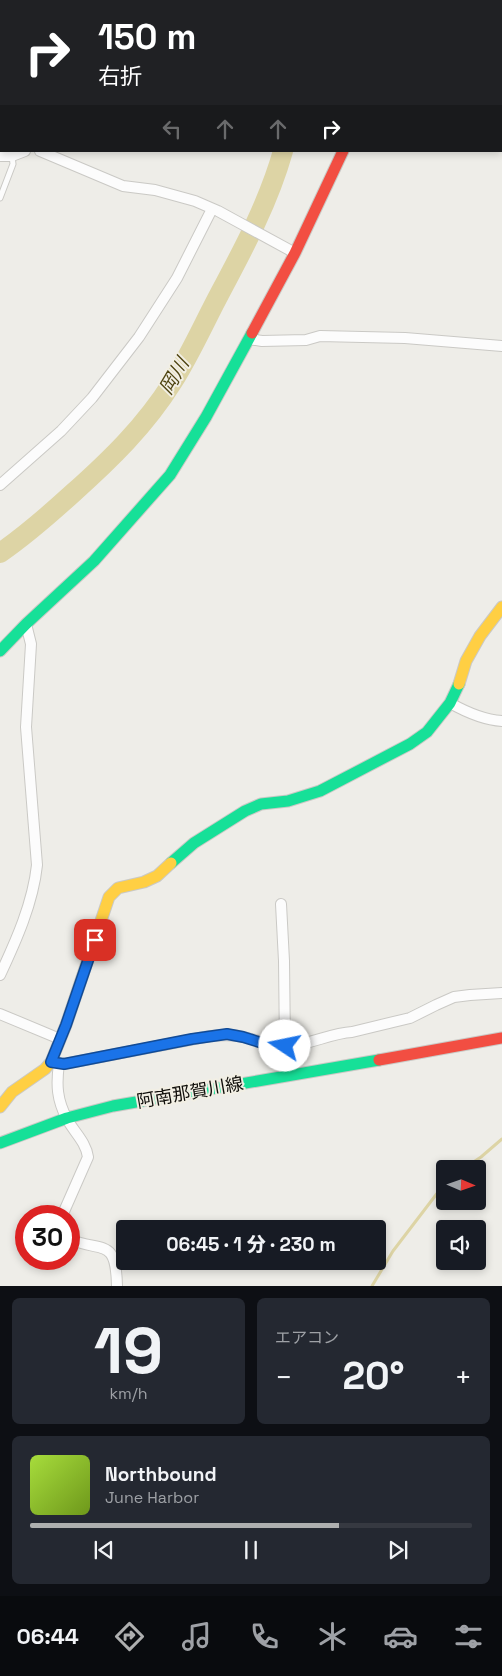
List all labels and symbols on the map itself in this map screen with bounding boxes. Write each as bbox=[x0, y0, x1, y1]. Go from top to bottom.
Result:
water label: 岡川 bbox=[153, 352, 196, 399]
pin bbox=[74, 919, 116, 961]
position arrow bbox=[258, 1019, 310, 1071]
street label: 阿南那賀川線 bbox=[135, 1071, 245, 1113]
north arrow bbox=[436, 1160, 486, 1210]
speed limit sign: 30 bbox=[15, 1205, 80, 1270]

